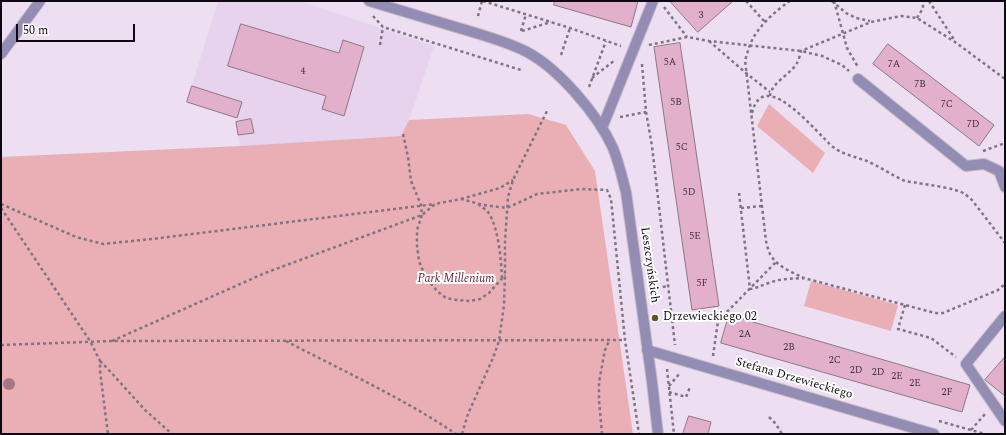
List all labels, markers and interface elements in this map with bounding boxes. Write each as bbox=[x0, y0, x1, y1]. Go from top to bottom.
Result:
house number: 3 bbox=[699, 10, 703, 22]
scale bar bbox=[18, 16, 137, 42]
text: 50 m bbox=[23, 21, 48, 40]
house number: 5A bbox=[664, 57, 676, 69]
house number: 7A bbox=[888, 59, 900, 71]
house number: 4 bbox=[301, 66, 305, 78]
house number: 7B bbox=[914, 79, 926, 91]
house number: 5B bbox=[670, 97, 682, 109]
house number: 7C bbox=[941, 99, 953, 111]
house number: 7D bbox=[967, 119, 979, 131]
house number: 5C bbox=[676, 142, 688, 154]
house number: 5D bbox=[683, 187, 695, 199]
street label: Leszczyńskich bbox=[637, 226, 661, 304]
house number: 5E bbox=[689, 231, 701, 243]
park label: Park Millenium bbox=[417, 273, 495, 287]
house number: 5F bbox=[696, 278, 708, 290]
place label: Drzewieckiego 02 bbox=[663, 311, 757, 325]
marker: Drzewieckiego 02 bbox=[650, 313, 660, 323]
house number: 2A bbox=[739, 329, 751, 341]
house number: 2B bbox=[783, 342, 795, 354]
street label: Stefana Drzewieckiego bbox=[734, 355, 854, 403]
house number: 2C bbox=[829, 355, 841, 367]
house number: 2D bbox=[850, 365, 862, 377]
house number: 2D bbox=[872, 367, 884, 379]
house number: 2E bbox=[891, 371, 903, 383]
house number: 2E bbox=[909, 378, 921, 390]
house number: 2F bbox=[941, 387, 953, 399]

